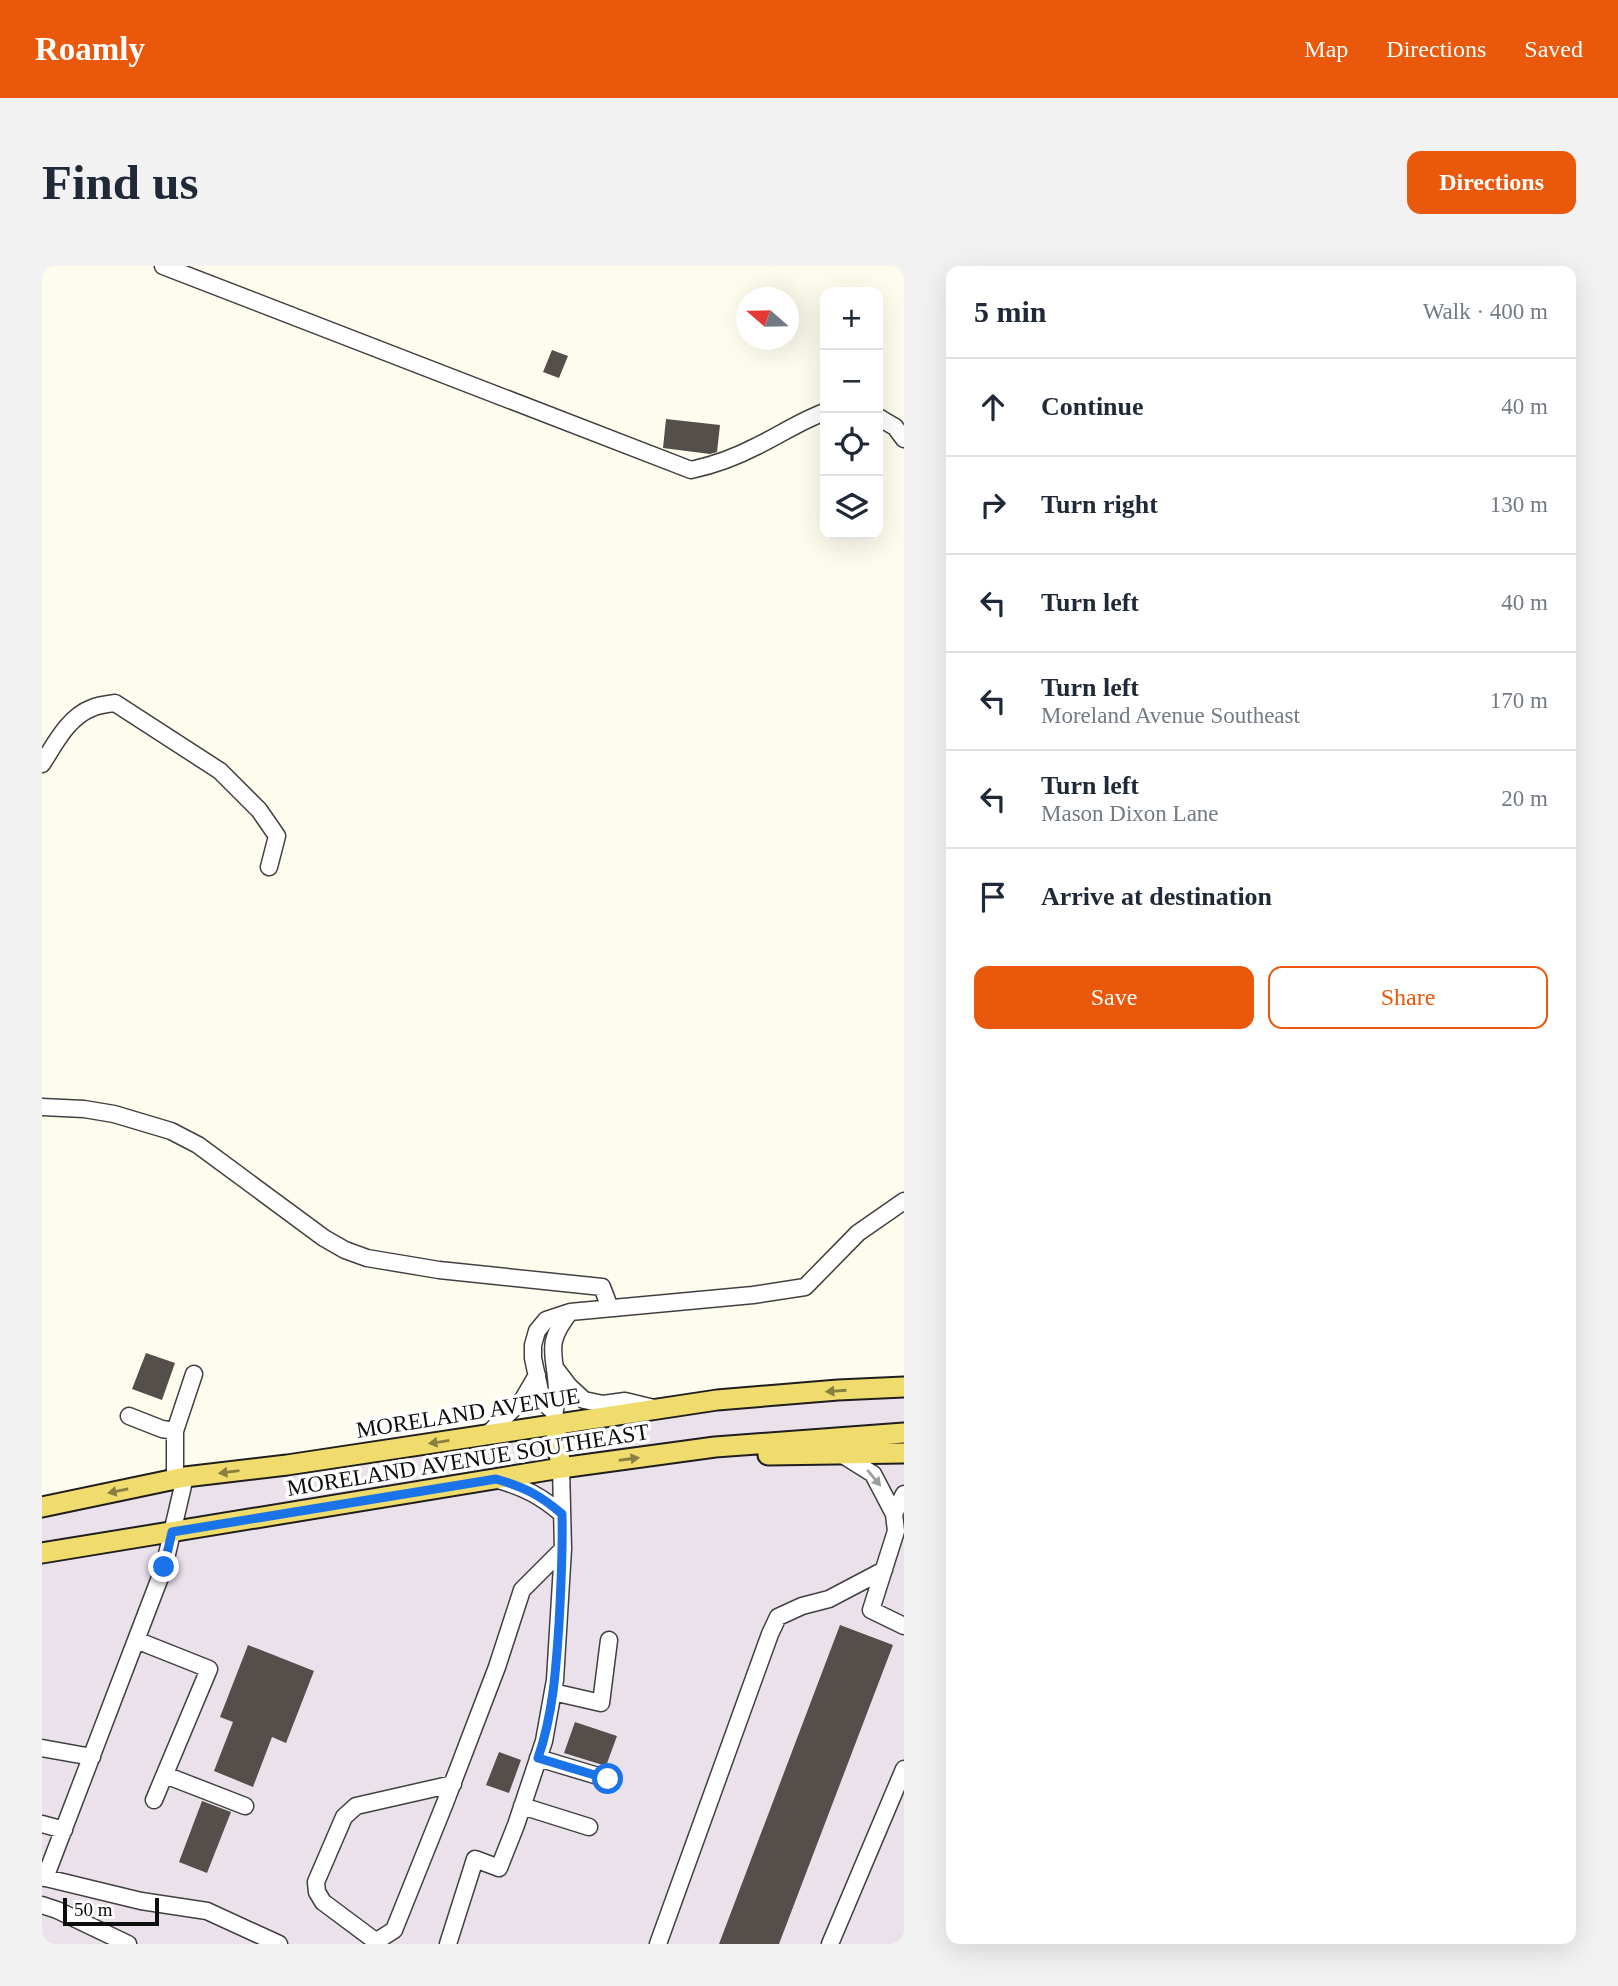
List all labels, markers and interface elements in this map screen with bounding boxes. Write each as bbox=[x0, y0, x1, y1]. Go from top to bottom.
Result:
text: Roamly bbox=[35, 31, 145, 67]
text: Map bbox=[1304, 36, 1348, 62]
text: Directions bbox=[1386, 36, 1486, 62]
text: Saved bbox=[1524, 36, 1583, 62]
button: Directions bbox=[1407, 151, 1576, 214]
text: Find us bbox=[42, 155, 199, 210]
north arrow bbox=[736, 287, 799, 350]
map controls bbox=[820, 287, 883, 539]
button: + bbox=[820, 287, 883, 350]
text: 5 min bbox=[974, 295, 1047, 328]
text: Walk · 400 m bbox=[1423, 299, 1548, 324]
button: − bbox=[820, 350, 883, 413]
icon: ahead bbox=[974, 388, 1012, 426]
text: Continue bbox=[1041, 392, 1144, 421]
text: 40 m bbox=[1501, 394, 1548, 419]
button: locate bbox=[820, 413, 883, 476]
button: layers bbox=[820, 476, 883, 539]
icon: right bbox=[974, 486, 1012, 524]
text: Turn right bbox=[1041, 490, 1158, 519]
text: 130 m bbox=[1490, 492, 1548, 517]
icon: left bbox=[974, 584, 1012, 622]
text: Turn left bbox=[1041, 588, 1139, 617]
text: 40 m bbox=[1501, 590, 1548, 615]
text: Turn left bbox=[1041, 673, 1139, 702]
icon: left bbox=[974, 682, 1012, 720]
text: 170 m bbox=[1490, 688, 1548, 713]
text: Moreland Avenue Southeast bbox=[1041, 703, 1300, 728]
text: Turn left bbox=[1041, 771, 1139, 800]
icon: left bbox=[974, 780, 1012, 818]
text: 20 m bbox=[1501, 786, 1548, 811]
text: Mason Dixon Lane bbox=[1041, 801, 1219, 826]
icon: arrive bbox=[974, 878, 1012, 916]
text: Arrive at destination bbox=[1041, 882, 1272, 911]
button: Save bbox=[974, 966, 1254, 1029]
button: Share bbox=[1268, 966, 1548, 1029]
street label: MORELAND AVENUE bbox=[354, 1383, 582, 1443]
one-way arrow bbox=[825, 1385, 847, 1396]
street label: MORELAND AVENUE SOUTHEAST bbox=[285, 1419, 651, 1501]
one-way arrow bbox=[428, 1437, 450, 1448]
one-way arrow bbox=[618, 1453, 640, 1464]
one-way arrow bbox=[218, 1466, 240, 1477]
one-way arrow bbox=[866, 1469, 881, 1487]
one-way arrow bbox=[107, 1486, 129, 1497]
route end bbox=[148, 1551, 179, 1582]
route start bbox=[592, 1763, 623, 1794]
scale bar bbox=[63, 1895, 159, 1927]
text: 50 m bbox=[74, 1899, 113, 1920]

